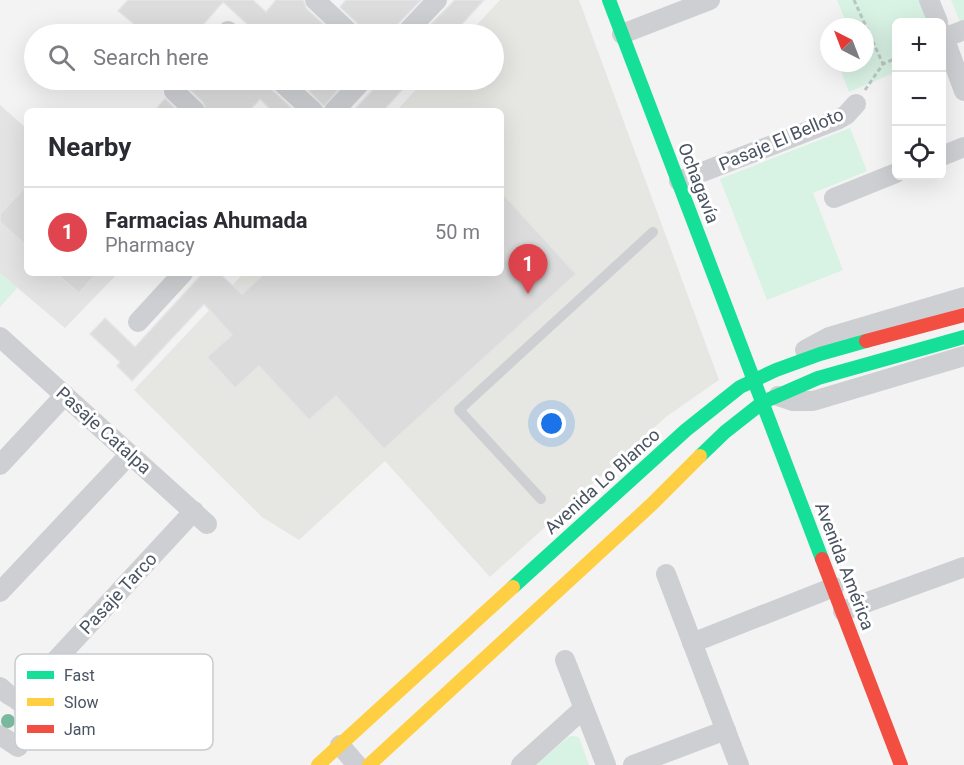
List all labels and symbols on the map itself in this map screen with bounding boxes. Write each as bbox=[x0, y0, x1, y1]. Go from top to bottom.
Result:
north arrow bbox=[820, 18, 874, 72]
street label: Pasaje El Belloto bbox=[716, 103, 846, 175]
street label: Ochagavía bbox=[674, 140, 724, 226]
pin: 1 bbox=[508, 244, 548, 294]
street label: Pasaje Catalpa bbox=[52, 382, 156, 478]
your location bbox=[537, 409, 566, 438]
street label: Avenida Lo Blanco bbox=[540, 424, 664, 538]
street label: Avenida América bbox=[811, 499, 879, 633]
street label: Pasaje Tarco bbox=[75, 548, 161, 638]
legend bbox=[15, 654, 213, 750]
text: Fast bbox=[64, 666, 95, 685]
text: Slow bbox=[64, 693, 99, 712]
text: Jam bbox=[64, 720, 96, 739]

